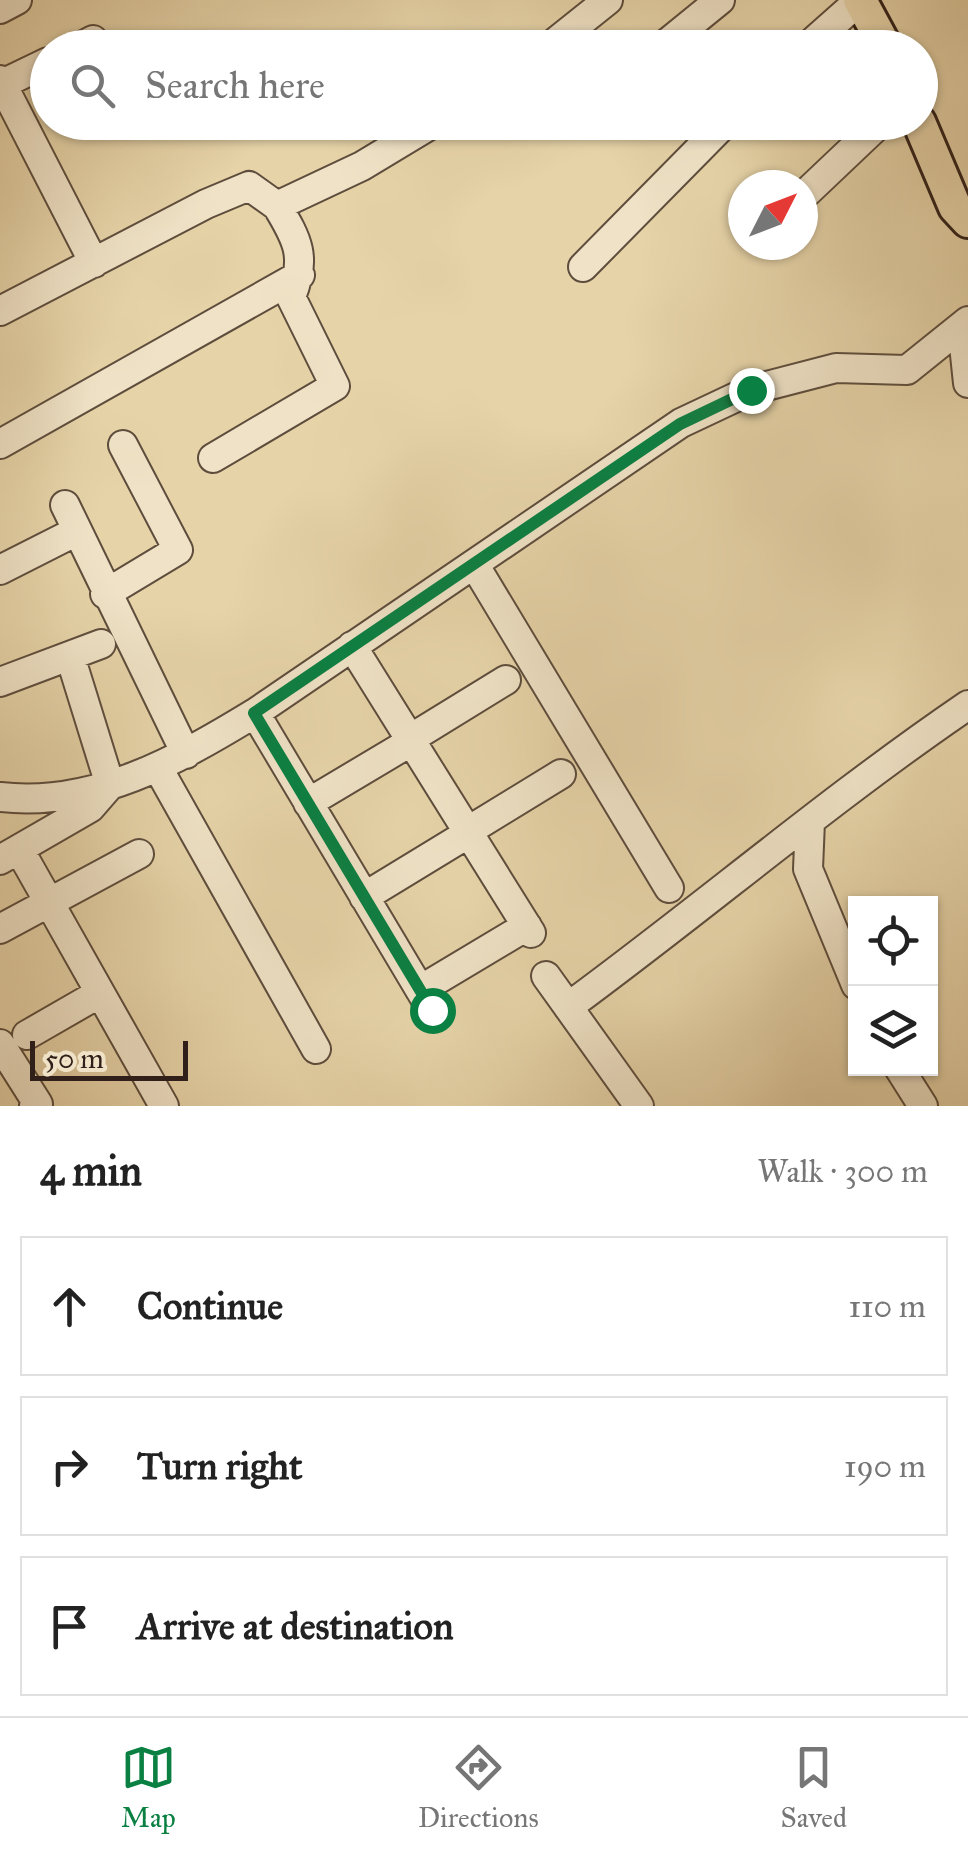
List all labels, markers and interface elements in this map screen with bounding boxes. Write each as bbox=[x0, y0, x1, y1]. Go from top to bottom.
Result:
search box bbox=[30, 30, 938, 140]
icon: search bbox=[65, 58, 120, 113]
text: Search here bbox=[145, 62, 325, 108]
north arrow bbox=[728, 170, 818, 260]
route end bbox=[729, 368, 775, 414]
map controls bbox=[848, 896, 938, 1076]
button: locate bbox=[848, 896, 938, 986]
button: layers bbox=[848, 986, 938, 1076]
route start bbox=[410, 988, 456, 1034]
scale bar bbox=[30, 1036, 188, 1080]
text: 50 m bbox=[45, 1041, 104, 1076]
text: 4 min bbox=[40, 1145, 142, 1197]
text: Walk · 300 m bbox=[758, 1152, 928, 1191]
icon: ahead bbox=[42, 1279, 97, 1334]
text: Continue bbox=[137, 1283, 283, 1329]
text: 110 m bbox=[848, 1287, 926, 1326]
icon: right bbox=[42, 1439, 97, 1494]
text: Turn right bbox=[137, 1443, 303, 1489]
text: 190 m bbox=[844, 1447, 926, 1486]
icon: arrive bbox=[42, 1599, 97, 1654]
text: Arrive at destination bbox=[137, 1603, 454, 1649]
tab: Map bbox=[121, 1740, 176, 1835]
tab: Directions bbox=[418, 1740, 539, 1835]
tab: Saved bbox=[781, 1740, 847, 1835]

